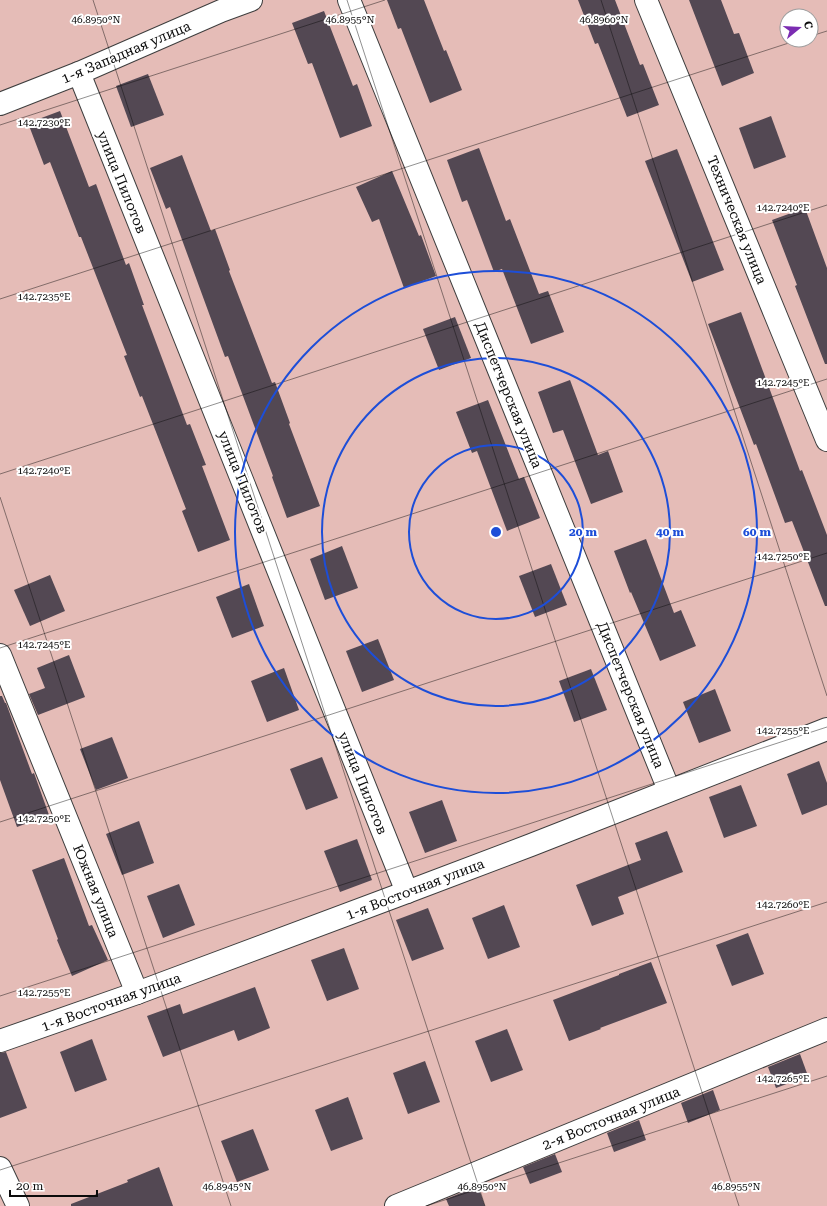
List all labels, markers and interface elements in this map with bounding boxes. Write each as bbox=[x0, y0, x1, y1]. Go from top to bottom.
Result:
north arrow bbox=[779, 8, 819, 48]
text: 46.8950°N bbox=[71, 14, 121, 25]
text: 46.8955°N bbox=[325, 14, 375, 25]
text: 46.8960°N bbox=[579, 14, 629, 25]
street label: 1-я Западная улица bbox=[59, 17, 193, 86]
text: С bbox=[801, 19, 815, 31]
text: 142.7230°E bbox=[17, 117, 71, 128]
street label: улица Пилотов bbox=[94, 128, 150, 236]
street label: Техническая улица bbox=[704, 153, 770, 287]
text: 142.7240°E bbox=[756, 202, 810, 213]
text: 142.7235°E bbox=[17, 291, 71, 302]
street label: Диспетчерская улица bbox=[472, 319, 546, 471]
text: 142.7245°E bbox=[756, 377, 810, 388]
street label: улица Пилотов bbox=[215, 428, 271, 536]
text: 142.7240°E bbox=[17, 465, 71, 476]
centre of rings bbox=[489, 525, 503, 539]
text: 20 m bbox=[569, 525, 597, 539]
text: 40 m bbox=[656, 525, 684, 539]
text: 60 m bbox=[743, 525, 771, 539]
text: 142.7250°E bbox=[756, 551, 810, 562]
street label: Диспетчерская улица bbox=[594, 619, 668, 771]
text: 142.7245°E bbox=[17, 639, 71, 650]
text: 142.7255°E bbox=[756, 725, 810, 736]
street label: улица Пилотов bbox=[335, 729, 391, 837]
text: 142.7250°E bbox=[17, 813, 71, 824]
street label: Южная улица bbox=[70, 842, 122, 940]
street label: 1-я Восточная улица bbox=[343, 855, 487, 923]
text: 142.7260°E bbox=[756, 899, 810, 910]
street label: 1-я Восточная улица bbox=[39, 969, 183, 1035]
text: 142.7255°E bbox=[17, 987, 71, 998]
text: 142.7265°E bbox=[756, 1073, 810, 1084]
street label: 2-я Восточная улица bbox=[540, 1083, 683, 1153]
scale bar bbox=[10, 1172, 97, 1198]
text: 20 m bbox=[16, 1179, 43, 1193]
text: 46.8945°N bbox=[202, 1181, 252, 1192]
text: 46.8950°N bbox=[457, 1181, 507, 1192]
text: 46.8955°N bbox=[711, 1181, 761, 1192]

